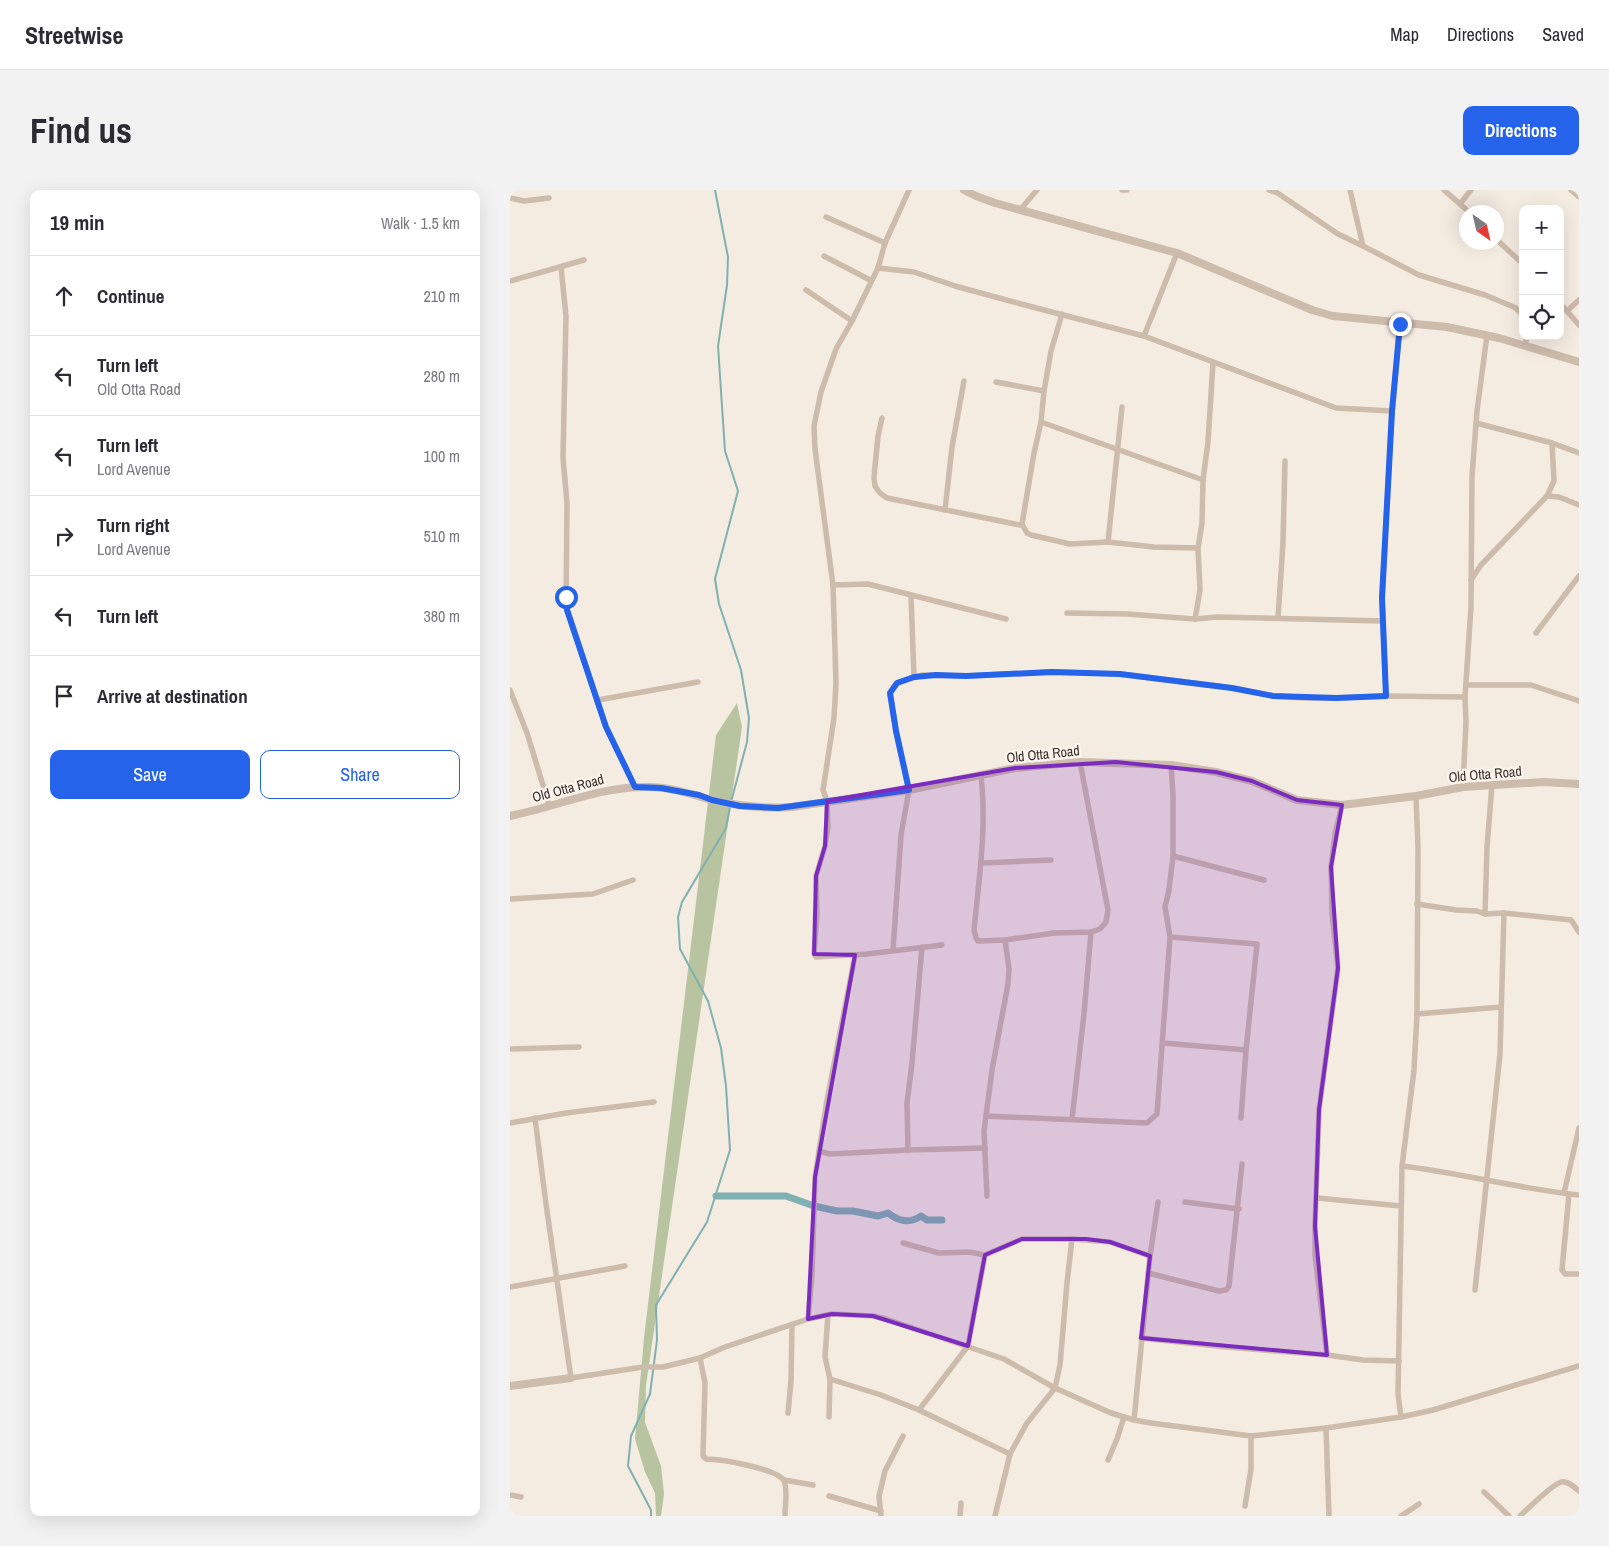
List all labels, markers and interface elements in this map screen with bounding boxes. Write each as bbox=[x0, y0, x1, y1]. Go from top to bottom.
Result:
text: Streetwise bbox=[25, 19, 123, 51]
text: Map bbox=[1390, 22, 1419, 47]
text: Directions bbox=[1447, 22, 1514, 47]
text: Saved bbox=[1542, 22, 1584, 47]
button: Directions bbox=[1463, 106, 1579, 155]
text: Find us bbox=[30, 107, 132, 154]
north arrow bbox=[1459, 205, 1504, 250]
map controls bbox=[1519, 205, 1564, 340]
button: + bbox=[1519, 205, 1564, 250]
text: 19 min bbox=[50, 208, 105, 237]
text: Walk · 1.5 km bbox=[381, 212, 460, 234]
button: − bbox=[1519, 250, 1564, 295]
icon: ahead bbox=[50, 282, 78, 310]
text: Continue bbox=[97, 283, 165, 309]
text: 210 m bbox=[424, 285, 460, 307]
button: locate bbox=[1519, 295, 1564, 340]
route end bbox=[1389, 313, 1412, 336]
text: Turn left bbox=[97, 352, 158, 378]
icon: left bbox=[50, 362, 78, 390]
text: 280 m bbox=[424, 365, 460, 387]
text: Old Otta Road bbox=[97, 378, 181, 400]
text: Turn left bbox=[97, 432, 158, 458]
icon: left bbox=[50, 442, 78, 470]
text: 100 m bbox=[424, 445, 460, 467]
text: Lord Avenue bbox=[97, 458, 170, 480]
text: Turn right bbox=[97, 512, 169, 538]
icon: right bbox=[50, 522, 78, 550]
text: 510 m bbox=[424, 525, 460, 547]
text: Lord Avenue bbox=[97, 538, 170, 560]
route start bbox=[555, 586, 578, 609]
icon: left bbox=[50, 602, 78, 630]
text: Turn left bbox=[97, 603, 158, 629]
text: 380 m bbox=[424, 605, 460, 627]
icon: arrive bbox=[50, 682, 78, 710]
text: Arrive at destination bbox=[97, 683, 248, 709]
street label: Old Otta Road bbox=[1006, 741, 1080, 767]
button: Save bbox=[50, 750, 250, 799]
button: Share bbox=[260, 750, 460, 799]
street label: Old Otta Road bbox=[1448, 762, 1522, 786]
street label: Old Otta Road bbox=[530, 770, 606, 806]

